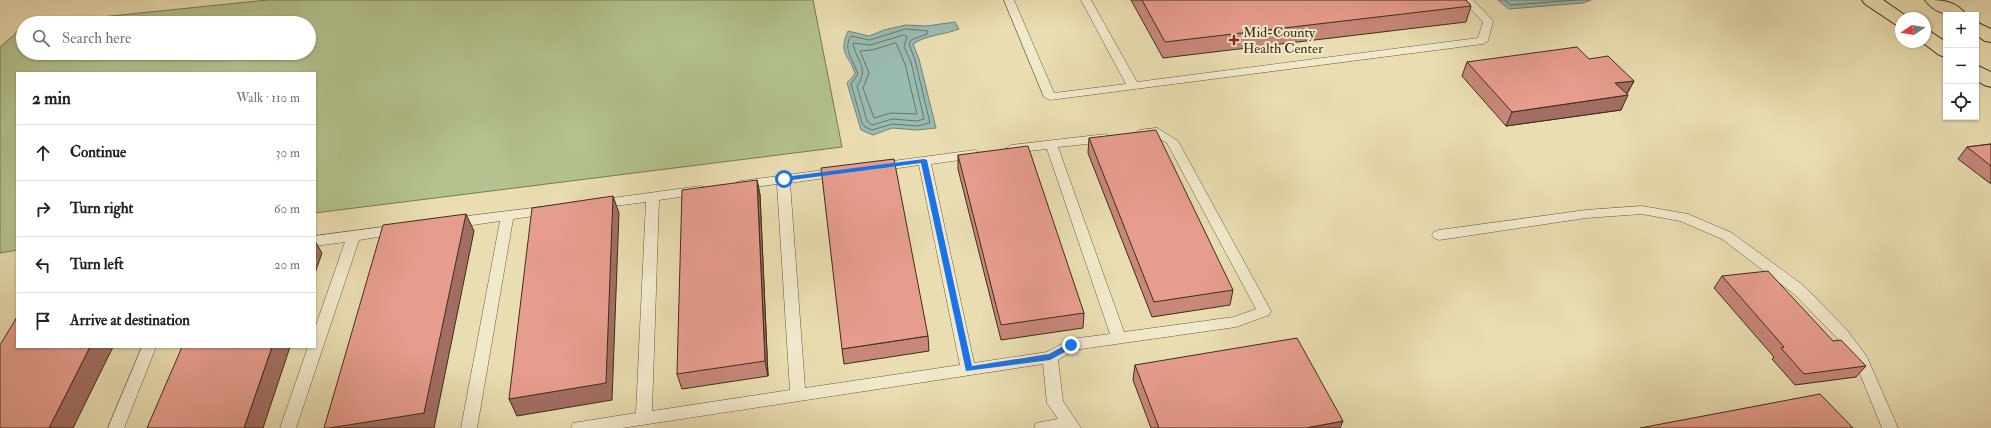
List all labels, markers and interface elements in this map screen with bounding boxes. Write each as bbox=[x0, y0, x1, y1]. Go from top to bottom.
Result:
north arrow bbox=[1895, 12, 1931, 48]
map controls bbox=[1943, 12, 1979, 120]
button: + bbox=[1943, 12, 1979, 48]
search box bbox=[16, 16, 316, 60]
place label: Mid-County Health Center bbox=[1243, 24, 1324, 57]
icon: search bbox=[30, 27, 52, 49]
text: Search here bbox=[62, 29, 131, 48]
marker: Mid-County Health Center bbox=[1228, 34, 1240, 46]
button: − bbox=[1943, 48, 1979, 84]
button: locate bbox=[1943, 84, 1979, 120]
text: 2 min bbox=[32, 88, 71, 109]
text: Walk · 110 m bbox=[236, 90, 300, 106]
icon: ahead bbox=[32, 142, 54, 164]
text: Continue bbox=[70, 143, 126, 162]
text: 30 m bbox=[276, 145, 300, 161]
route start bbox=[775, 170, 793, 188]
icon: right bbox=[32, 198, 54, 220]
text: Turn right bbox=[70, 199, 133, 218]
text: 60 m bbox=[274, 201, 300, 217]
icon: left bbox=[32, 254, 54, 276]
text: Turn left bbox=[70, 255, 124, 274]
text: 20 m bbox=[274, 257, 300, 273]
icon: arrive bbox=[32, 310, 54, 332]
text: Arrive at destination bbox=[70, 311, 190, 330]
route end bbox=[1062, 336, 1080, 354]

